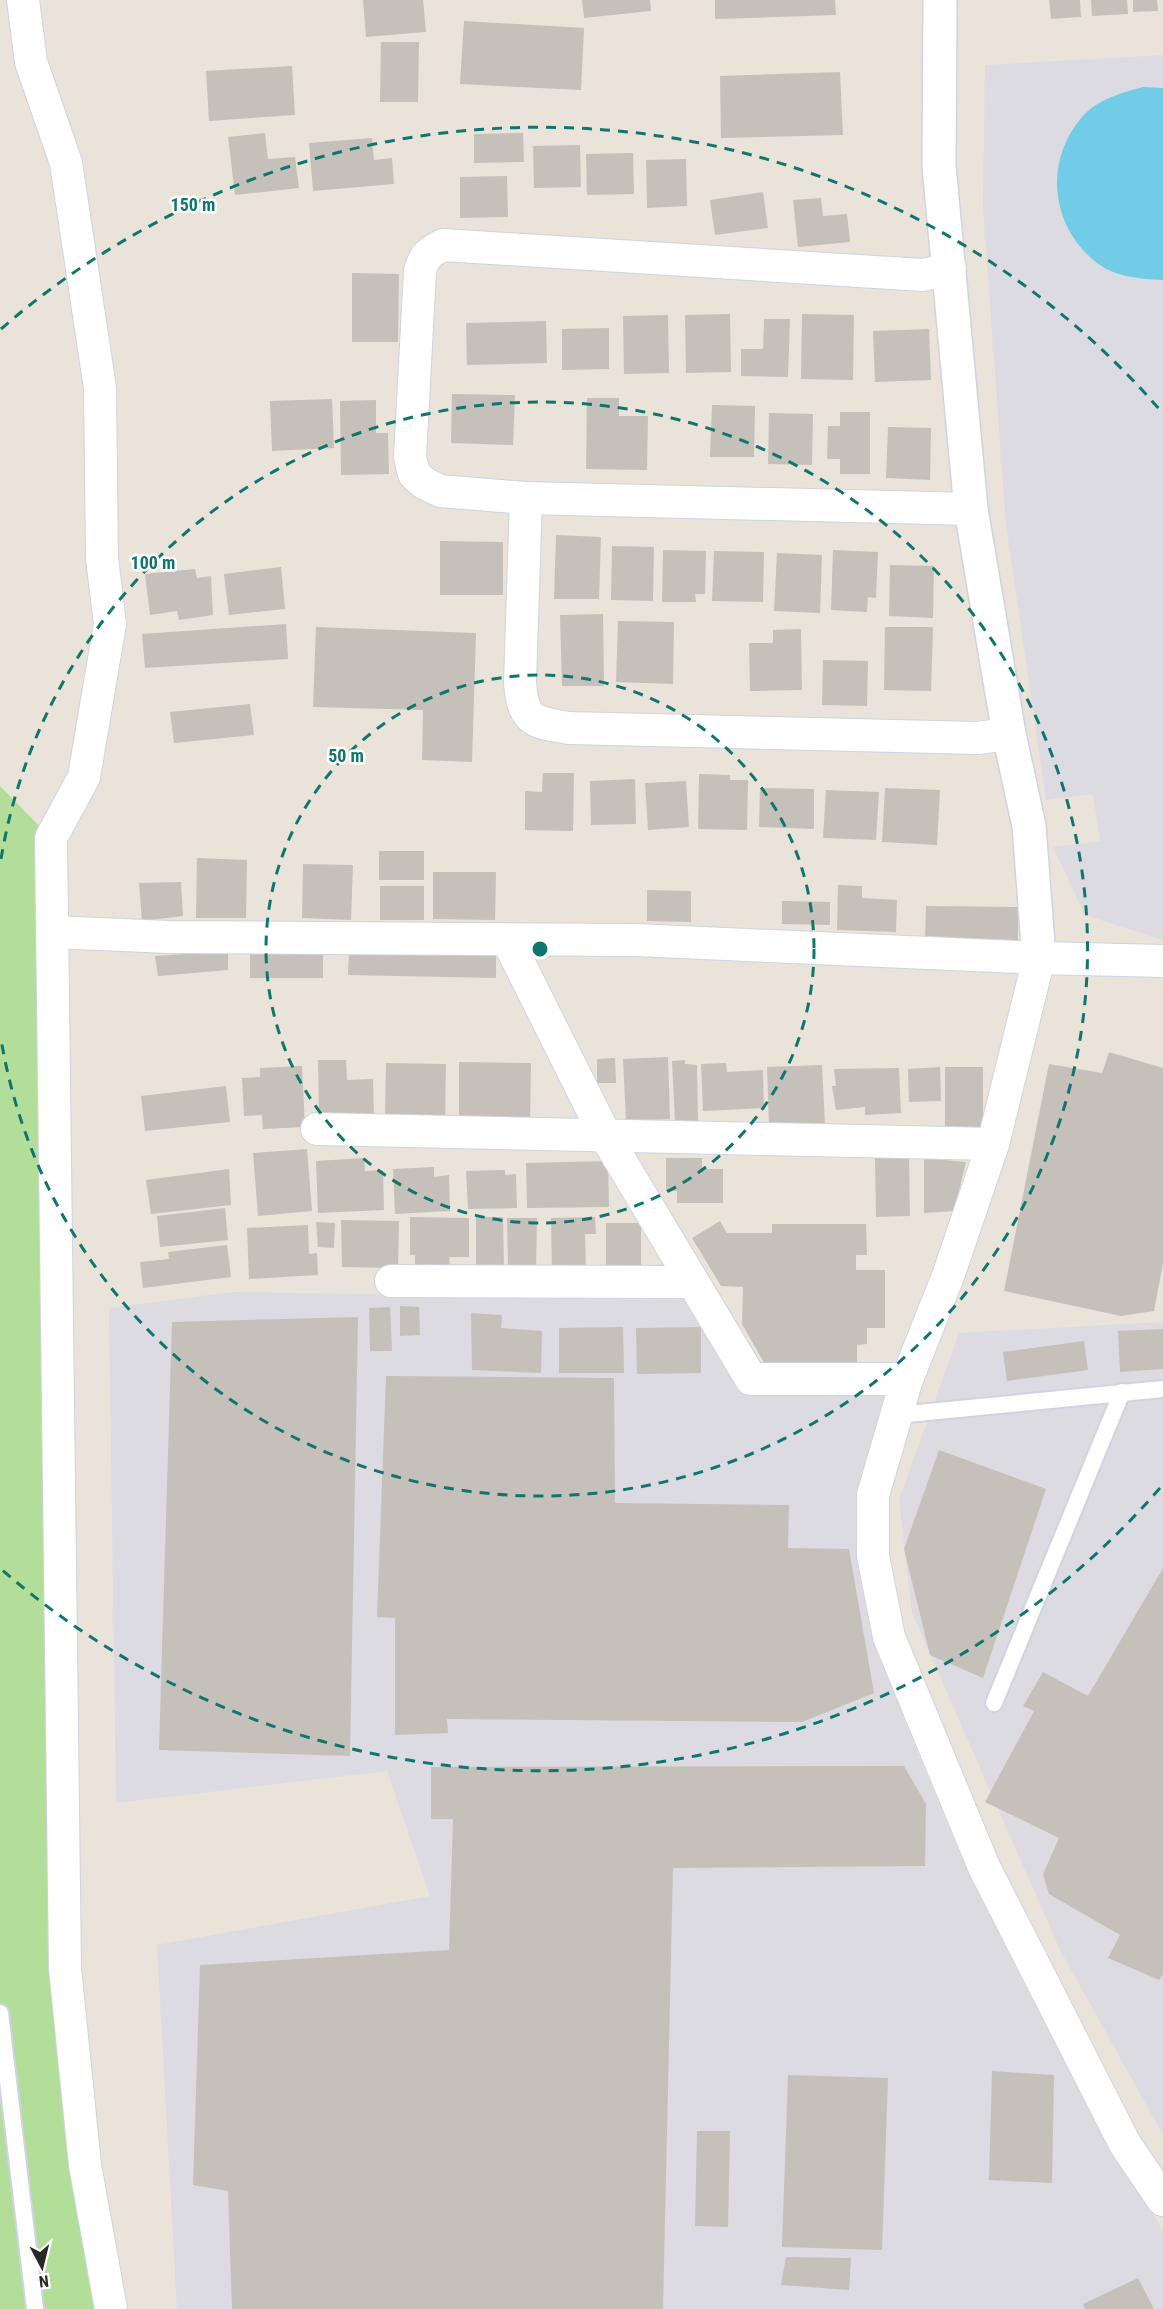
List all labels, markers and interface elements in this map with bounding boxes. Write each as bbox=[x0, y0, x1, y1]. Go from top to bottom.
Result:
text: 150 m bbox=[171, 194, 215, 215]
text: 100 m bbox=[131, 552, 175, 573]
text: 50 m bbox=[328, 745, 364, 766]
centre of rings bbox=[530, 939, 550, 959]
north arrow bbox=[12, 2237, 72, 2297]
text: N bbox=[38, 2271, 50, 2291]

